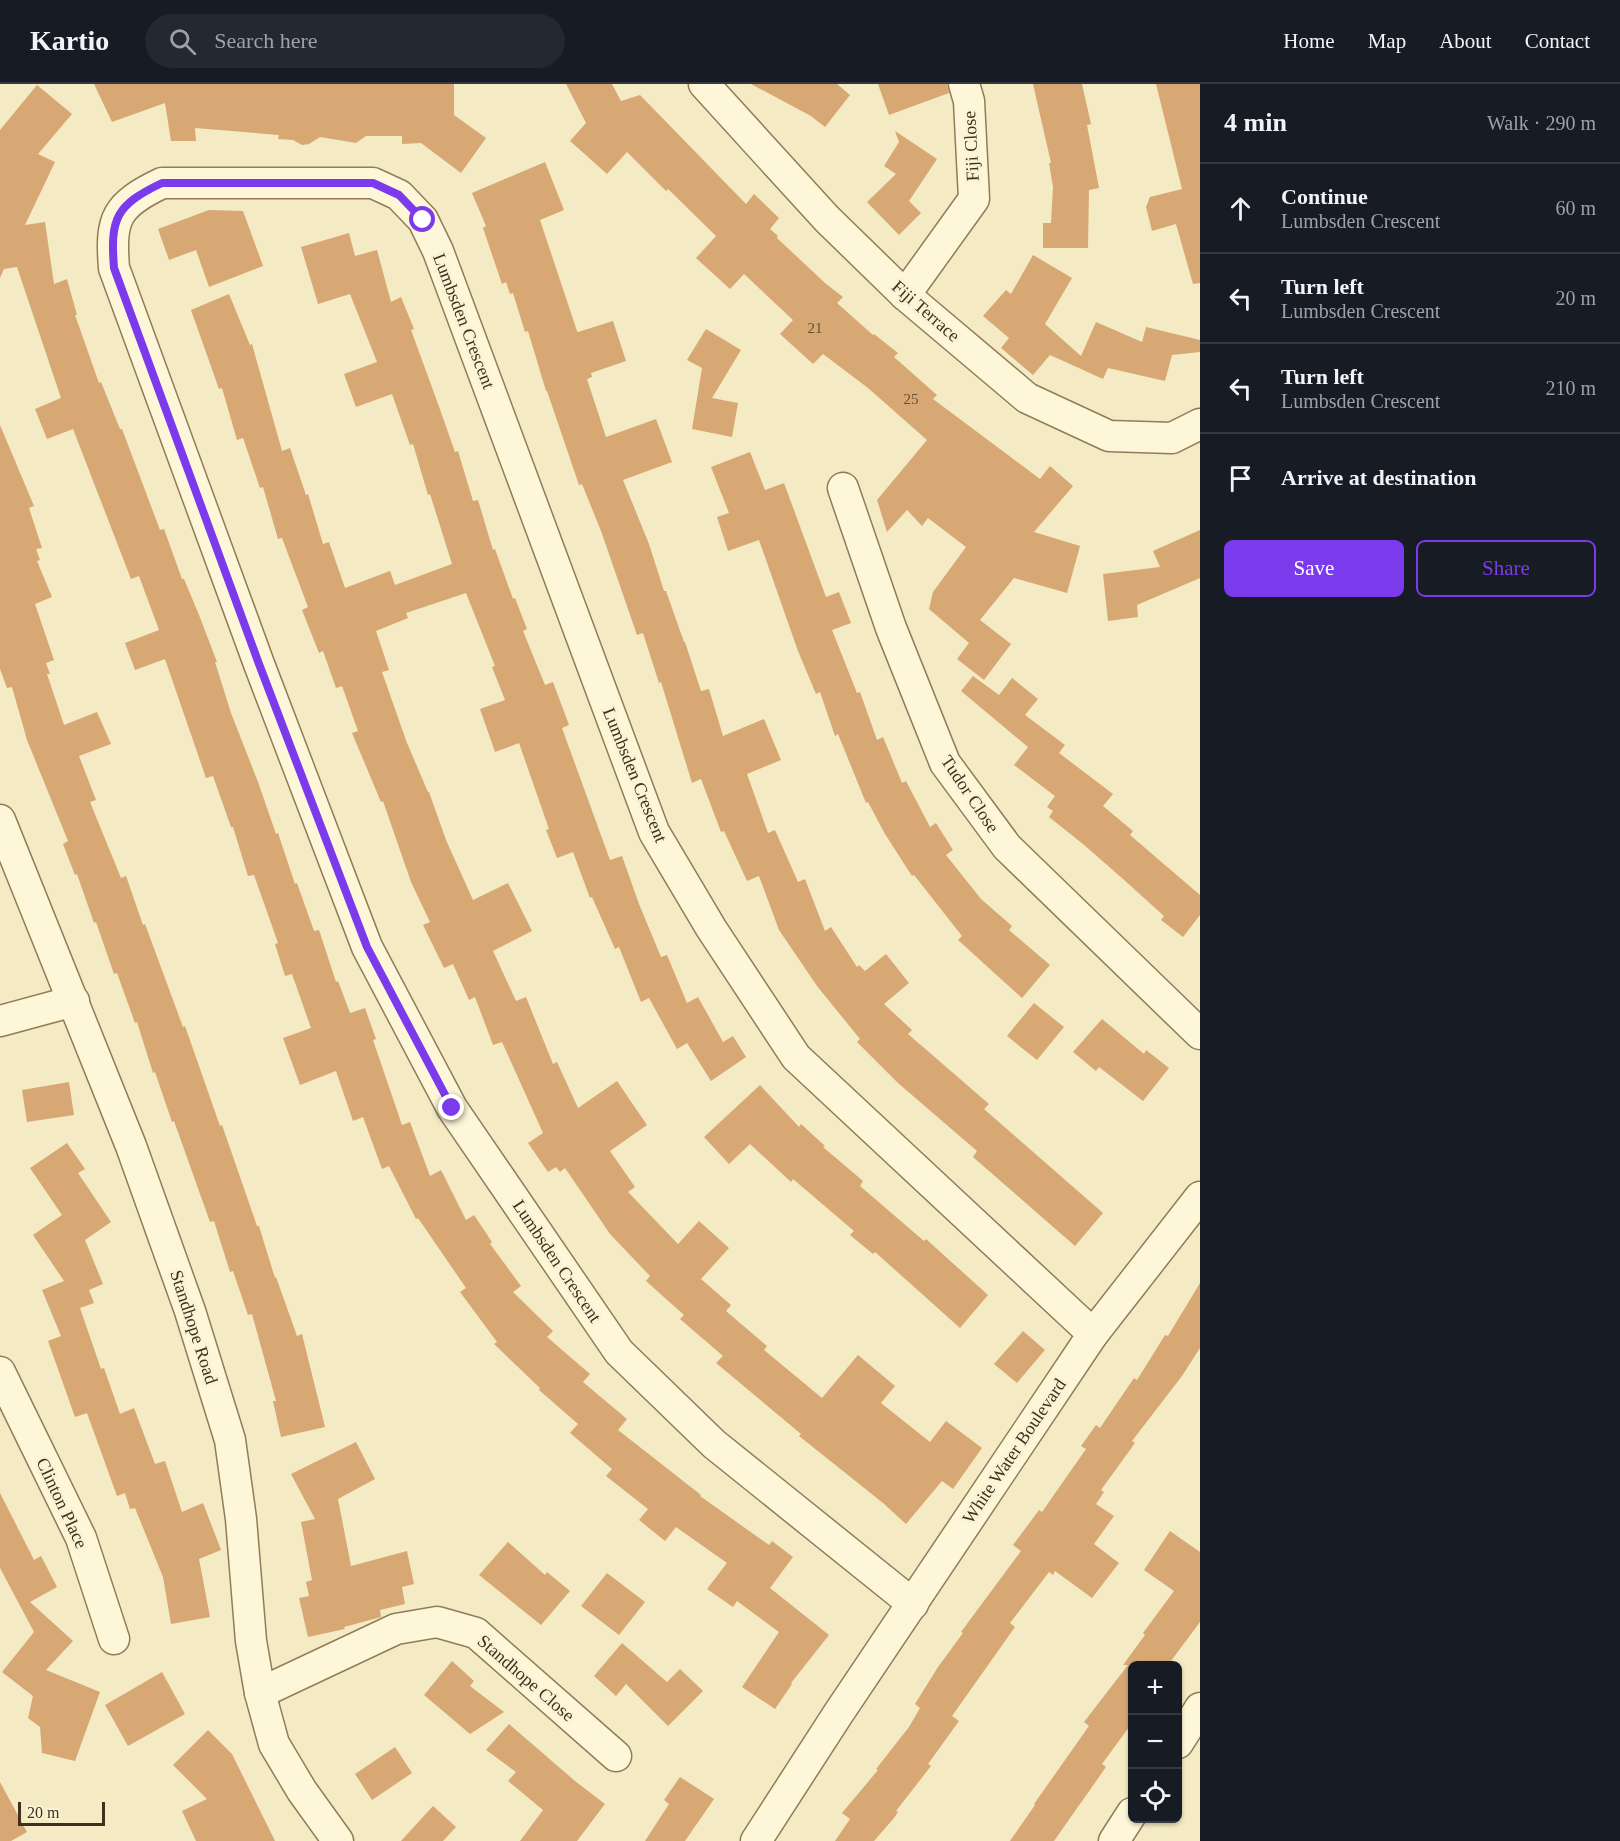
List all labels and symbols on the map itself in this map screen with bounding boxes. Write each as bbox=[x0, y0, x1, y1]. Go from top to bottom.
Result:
street label: Fiji Close bbox=[959, 110, 983, 182]
route start bbox=[409, 206, 435, 232]
street label: Lumbsden Crescent bbox=[429, 250, 499, 392]
street label: Fiji Terrace bbox=[888, 276, 964, 346]
house number: 21 bbox=[808, 320, 823, 336]
house number: 25 bbox=[904, 391, 919, 407]
street label: Lumbsden Crescent bbox=[599, 705, 671, 845]
street label: Tudor Close bbox=[937, 752, 1003, 836]
route end bbox=[438, 1094, 464, 1120]
street label: Lumbsden Crescent bbox=[509, 1196, 605, 1326]
street label: Standhope Road bbox=[166, 1268, 222, 1386]
street label: White Water Boulevard bbox=[958, 1375, 1070, 1527]
street label: Clinton Place bbox=[32, 1455, 92, 1551]
street label: Standhope Close bbox=[474, 1631, 578, 1725]
scale bar bbox=[18, 1799, 105, 1826]

